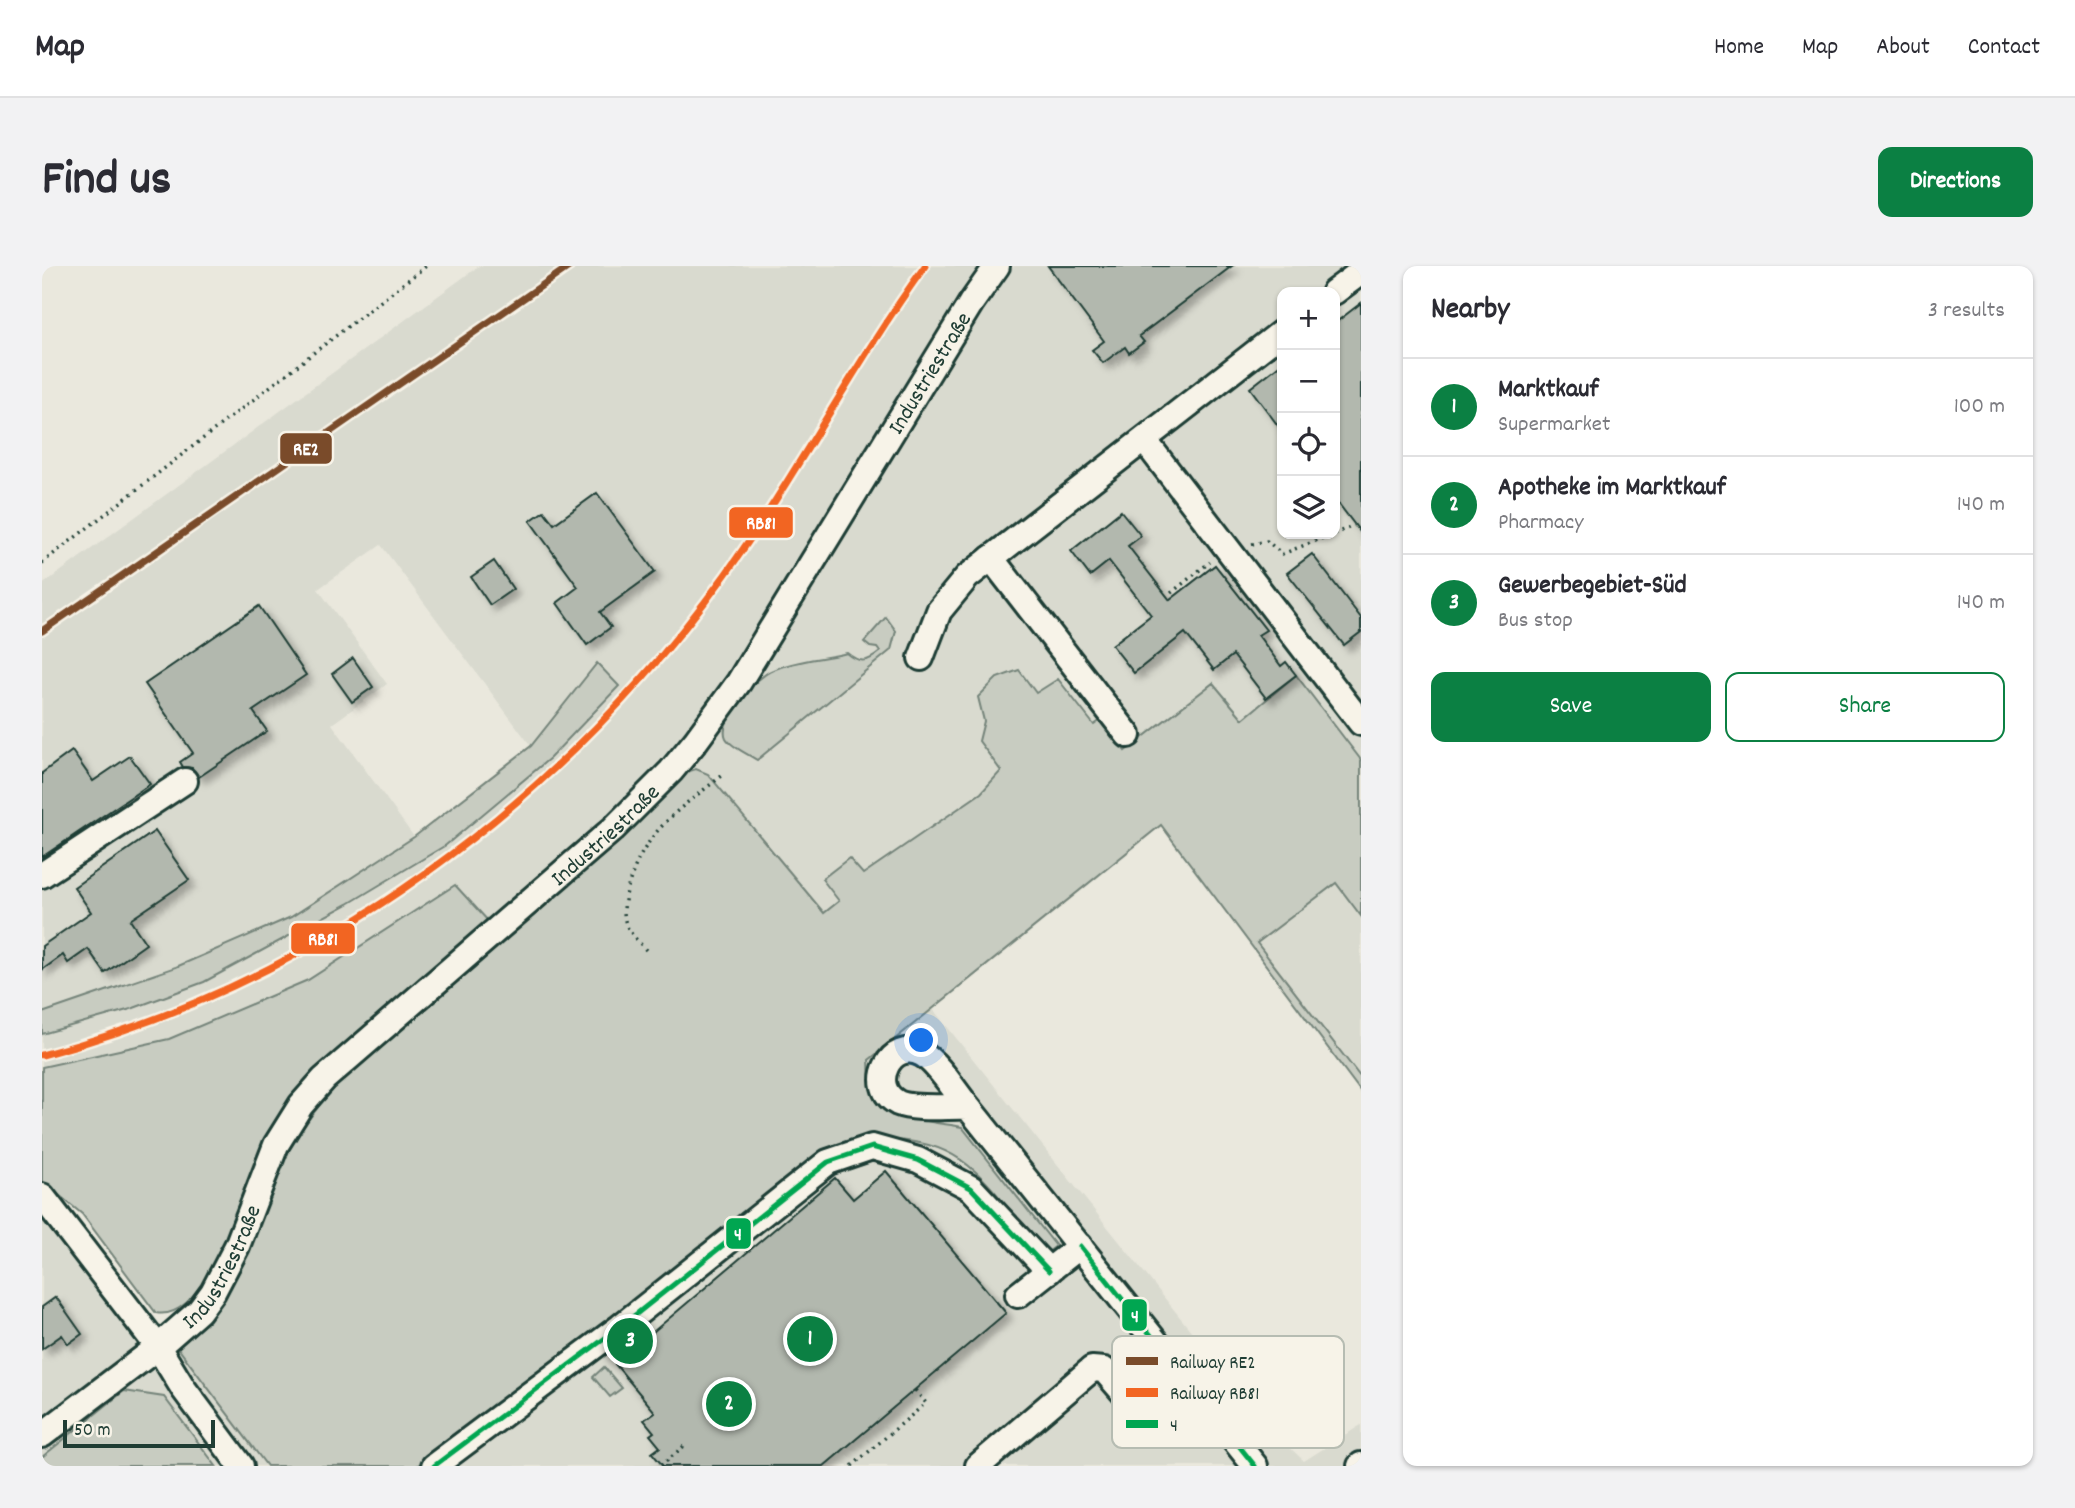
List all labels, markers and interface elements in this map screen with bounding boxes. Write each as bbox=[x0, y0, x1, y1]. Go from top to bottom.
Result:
text: Map bbox=[35, 25, 85, 72]
text: Home bbox=[1714, 31, 1764, 65]
text: Map bbox=[1802, 31, 1838, 65]
text: About bbox=[1876, 31, 1930, 65]
text: Contact bbox=[1968, 31, 2040, 65]
text: Find us bbox=[42, 147, 171, 217]
button: Directions bbox=[1878, 147, 2033, 217]
map controls bbox=[1277, 287, 1340, 539]
button: + bbox=[1277, 287, 1340, 350]
text: Nearby bbox=[1431, 290, 1509, 333]
text: 3 results bbox=[1928, 295, 2005, 328]
street label: Industriestraße bbox=[881, 307, 982, 442]
button: − bbox=[1277, 350, 1340, 413]
text: Marktkauf bbox=[1498, 372, 1599, 409]
text: 1 bbox=[1451, 391, 1457, 424]
text: 100 m bbox=[1954, 391, 2005, 424]
text: Supermarket bbox=[1498, 409, 1610, 442]
button: locate bbox=[1277, 413, 1340, 476]
line badge: RE2 bbox=[279, 432, 333, 465]
text: RE2 bbox=[293, 438, 319, 465]
text: Apotheke im Marktkauf bbox=[1498, 470, 1726, 507]
button: layers bbox=[1277, 476, 1340, 539]
text: 2 bbox=[1449, 489, 1459, 522]
text: 140 m bbox=[1957, 489, 2005, 522]
line badge: RB81 bbox=[728, 506, 794, 539]
text: Pharmacy bbox=[1498, 507, 1583, 540]
text: RB81 bbox=[746, 512, 776, 539]
text: Gewerbegebiet-Süd bbox=[1498, 568, 1687, 605]
text: 3 bbox=[1449, 587, 1459, 620]
text: 140 m bbox=[1957, 587, 2005, 620]
text: Bus stop bbox=[1498, 605, 1573, 638]
button: Save bbox=[1431, 672, 1711, 742]
button: Share bbox=[1725, 672, 2005, 742]
street label: Industriestraße bbox=[545, 778, 669, 896]
line badge: RB81 bbox=[290, 922, 356, 955]
text: RB81 bbox=[308, 928, 338, 955]
your location bbox=[904, 1023, 938, 1057]
street label: Industriestraße bbox=[176, 1201, 271, 1339]
line badge: 4 bbox=[725, 1217, 752, 1250]
text: 4 bbox=[734, 1223, 742, 1250]
line badge: 4 bbox=[1121, 1298, 1148, 1332]
text: 4 bbox=[1131, 1305, 1139, 1332]
pin: 1 bbox=[787, 1313, 833, 1365]
pin: 3 bbox=[607, 1315, 653, 1367]
legend bbox=[1112, 1336, 1344, 1448]
text: Railway RE2 bbox=[1170, 1351, 1256, 1378]
pin: 2 bbox=[706, 1378, 752, 1430]
text: Railway RB81 bbox=[1170, 1382, 1259, 1409]
text: 4 bbox=[1170, 1414, 1178, 1441]
scale bar bbox=[63, 1417, 215, 1449]
text: 50 m bbox=[74, 1418, 111, 1445]

